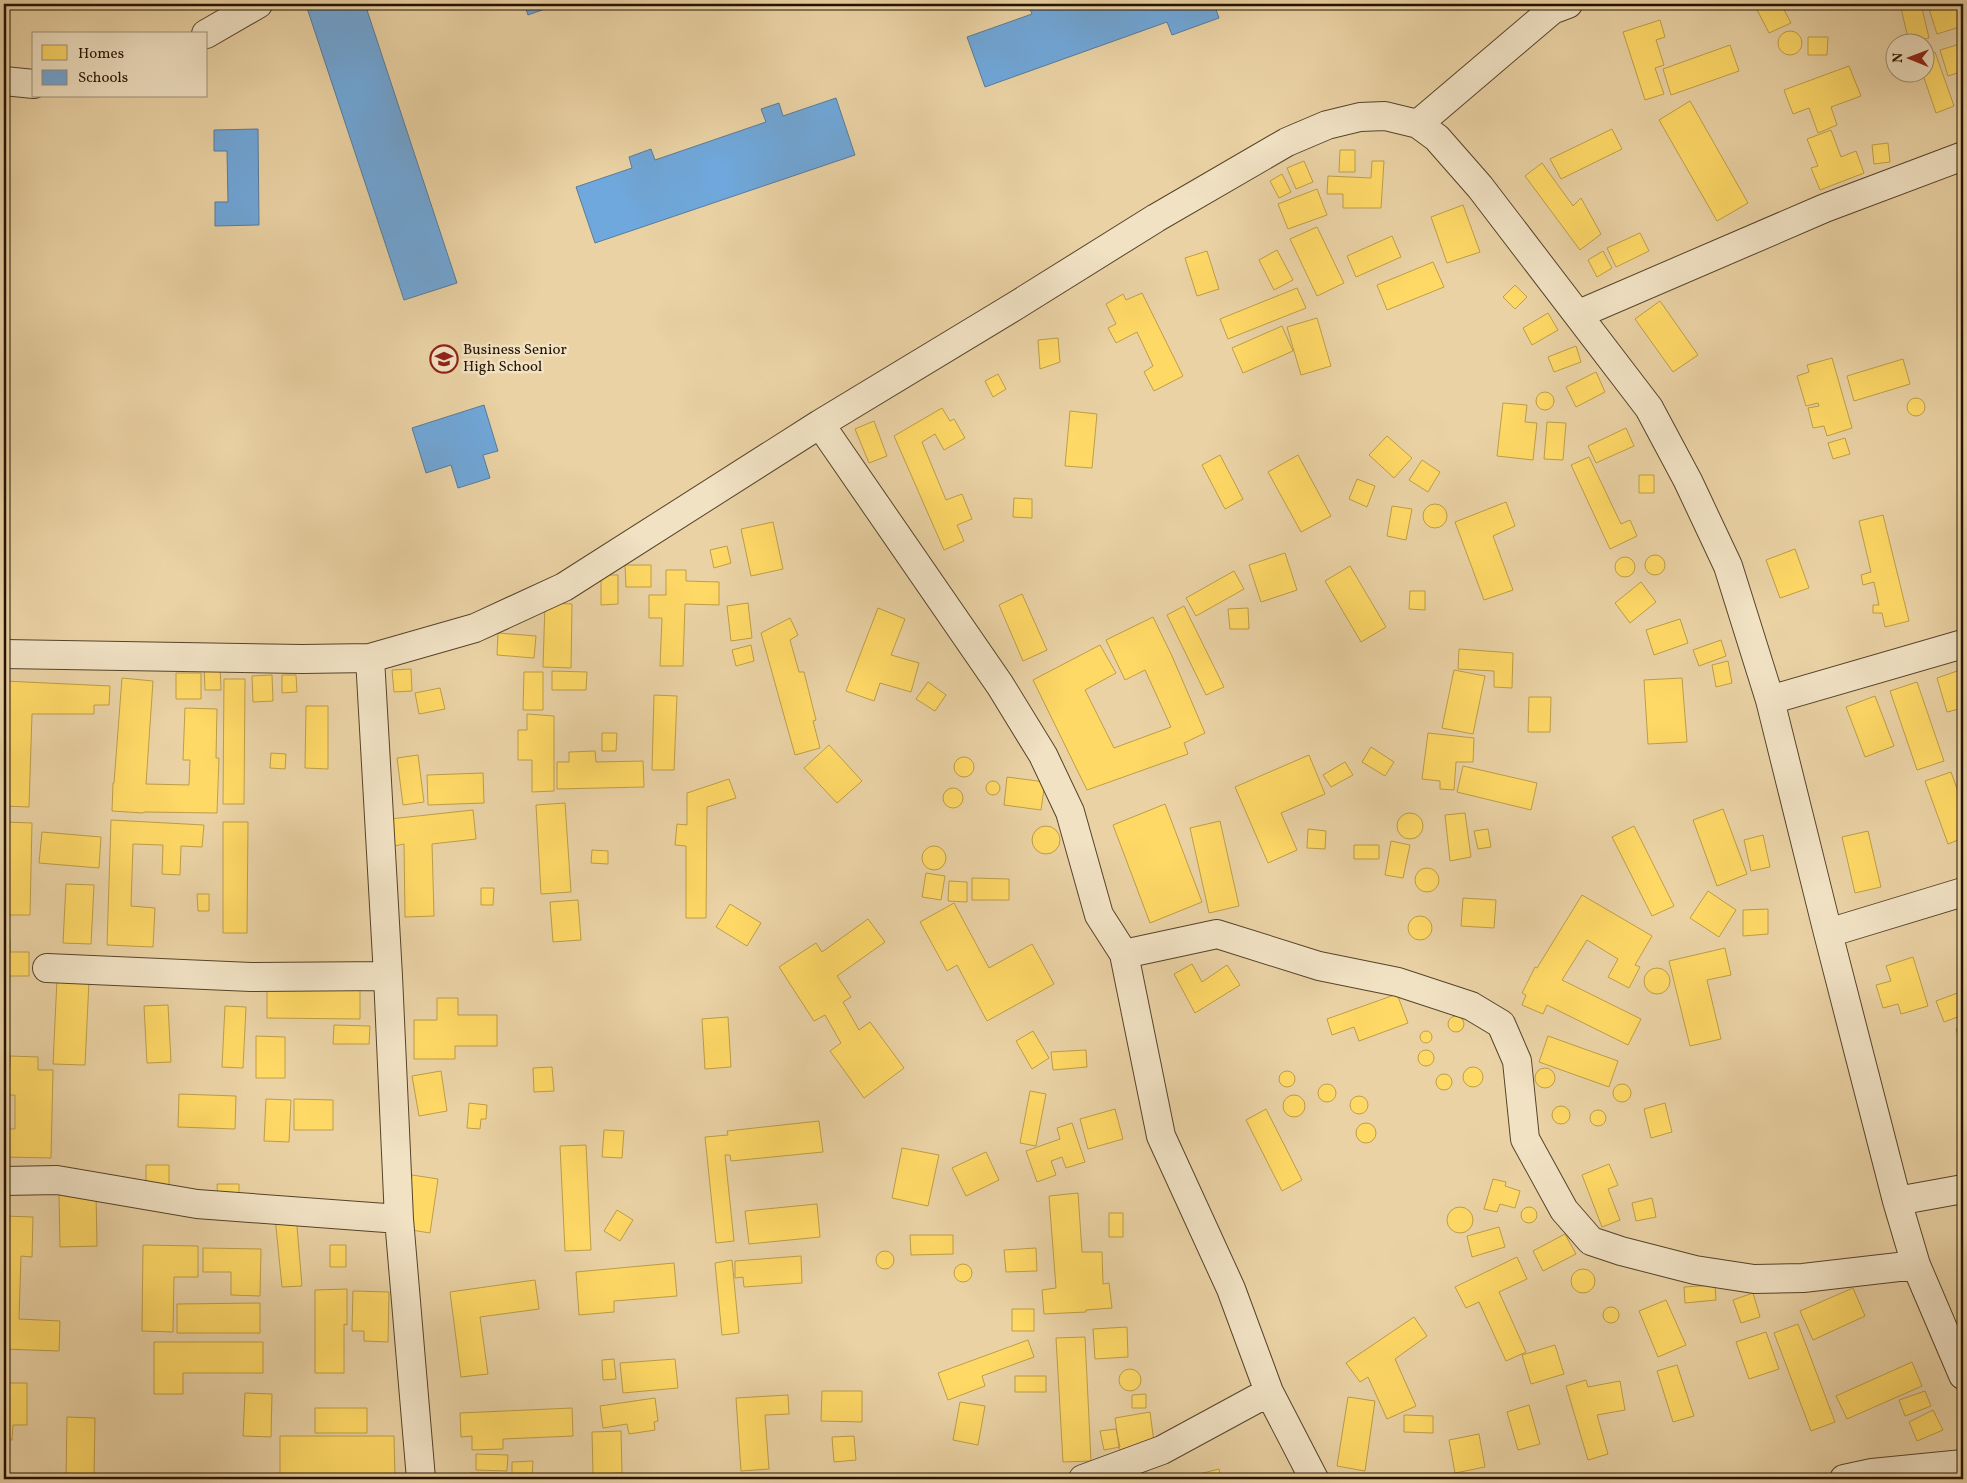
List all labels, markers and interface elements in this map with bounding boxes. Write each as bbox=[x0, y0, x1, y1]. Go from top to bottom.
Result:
legend bbox=[32, 32, 208, 98]
north arrow bbox=[1884, 32, 1934, 82]
text: Homes bbox=[78, 44, 124, 65]
text: N bbox=[1889, 53, 1908, 63]
text: Schools bbox=[78, 68, 128, 89]
place label: Business Senior High School bbox=[463, 340, 567, 378]
school or university icon: Business Senior High School bbox=[429, 344, 459, 374]

